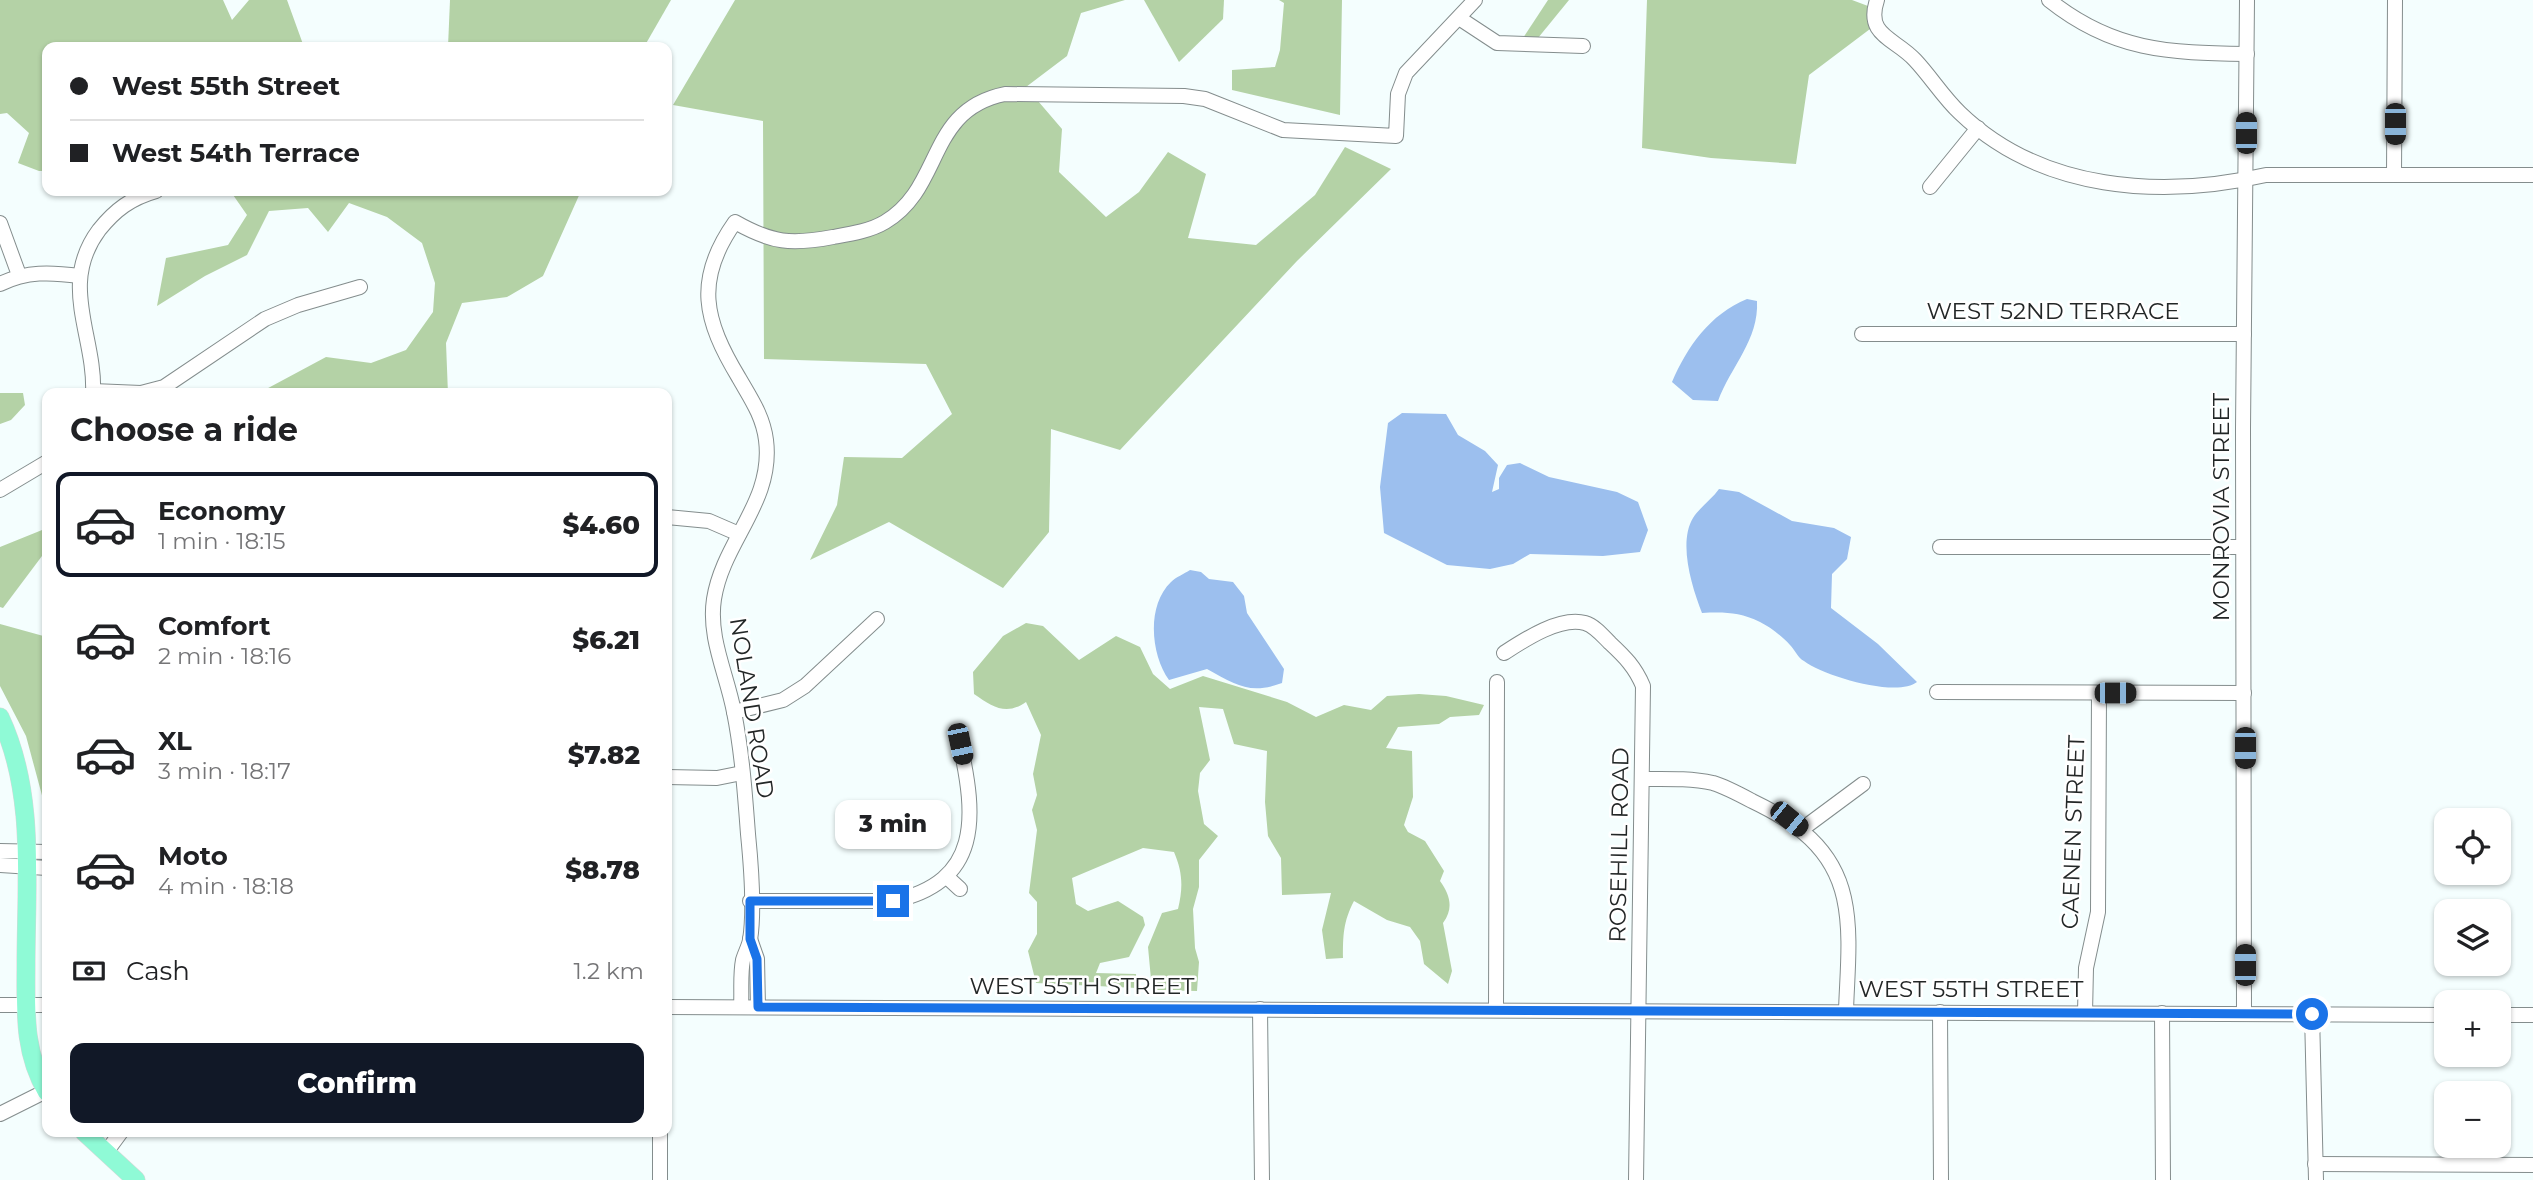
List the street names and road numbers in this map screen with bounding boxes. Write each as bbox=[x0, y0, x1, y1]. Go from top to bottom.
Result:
street label: WEST 52ND TERRACE bbox=[1926, 297, 2180, 325]
street label: MONROVIA STREET bbox=[2207, 392, 2235, 621]
street label: NOLAND ROAD bbox=[724, 615, 780, 801]
street label: CAENEN STREET bbox=[2056, 734, 2090, 930]
street label: ROSEHILL ROAD bbox=[1603, 747, 1635, 943]
street label: WEST 55TH STREET bbox=[969, 972, 1195, 1000]
street label: WEST 55TH STREET bbox=[1858, 975, 2084, 1003]

